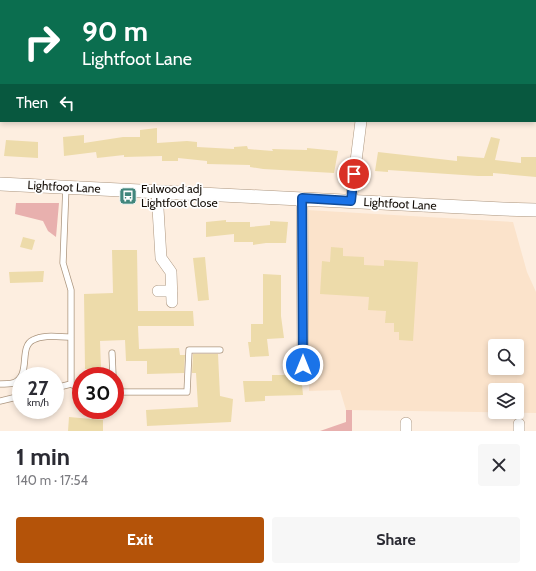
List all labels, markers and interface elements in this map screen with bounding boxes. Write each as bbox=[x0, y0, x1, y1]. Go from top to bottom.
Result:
text: 90 m bbox=[82, 14, 148, 48]
icon: right bbox=[16, 16, 68, 68]
text: Lightfoot Lane bbox=[82, 48, 192, 70]
icon: left bbox=[56, 92, 78, 114]
text: Then bbox=[16, 94, 48, 112]
pin bbox=[337, 157, 371, 191]
icon: arrive bbox=[343, 163, 365, 185]
street label: Lightfoot Lane bbox=[27, 177, 101, 196]
place label: Fulwood adj Lightfoot Close bbox=[141, 181, 218, 210]
bus stop icon: Fulwood adj Lightfoot Close bbox=[118, 186, 138, 206]
street label: Lightfoot Lane bbox=[363, 194, 437, 213]
map controls bbox=[488, 339, 524, 419]
button: search bbox=[488, 339, 524, 375]
position arrow bbox=[282, 344, 324, 386]
speed limit sign: 30 bbox=[72, 367, 124, 419]
text: 27 bbox=[28, 376, 48, 400]
button: layers bbox=[488, 383, 524, 419]
text: km/h bbox=[27, 396, 49, 409]
text: 1 min bbox=[16, 442, 70, 471]
button: close bbox=[478, 444, 520, 486]
text: 140 m · 17:54 bbox=[16, 472, 88, 488]
button: Exit bbox=[16, 517, 264, 563]
button: Share bbox=[272, 517, 520, 563]

